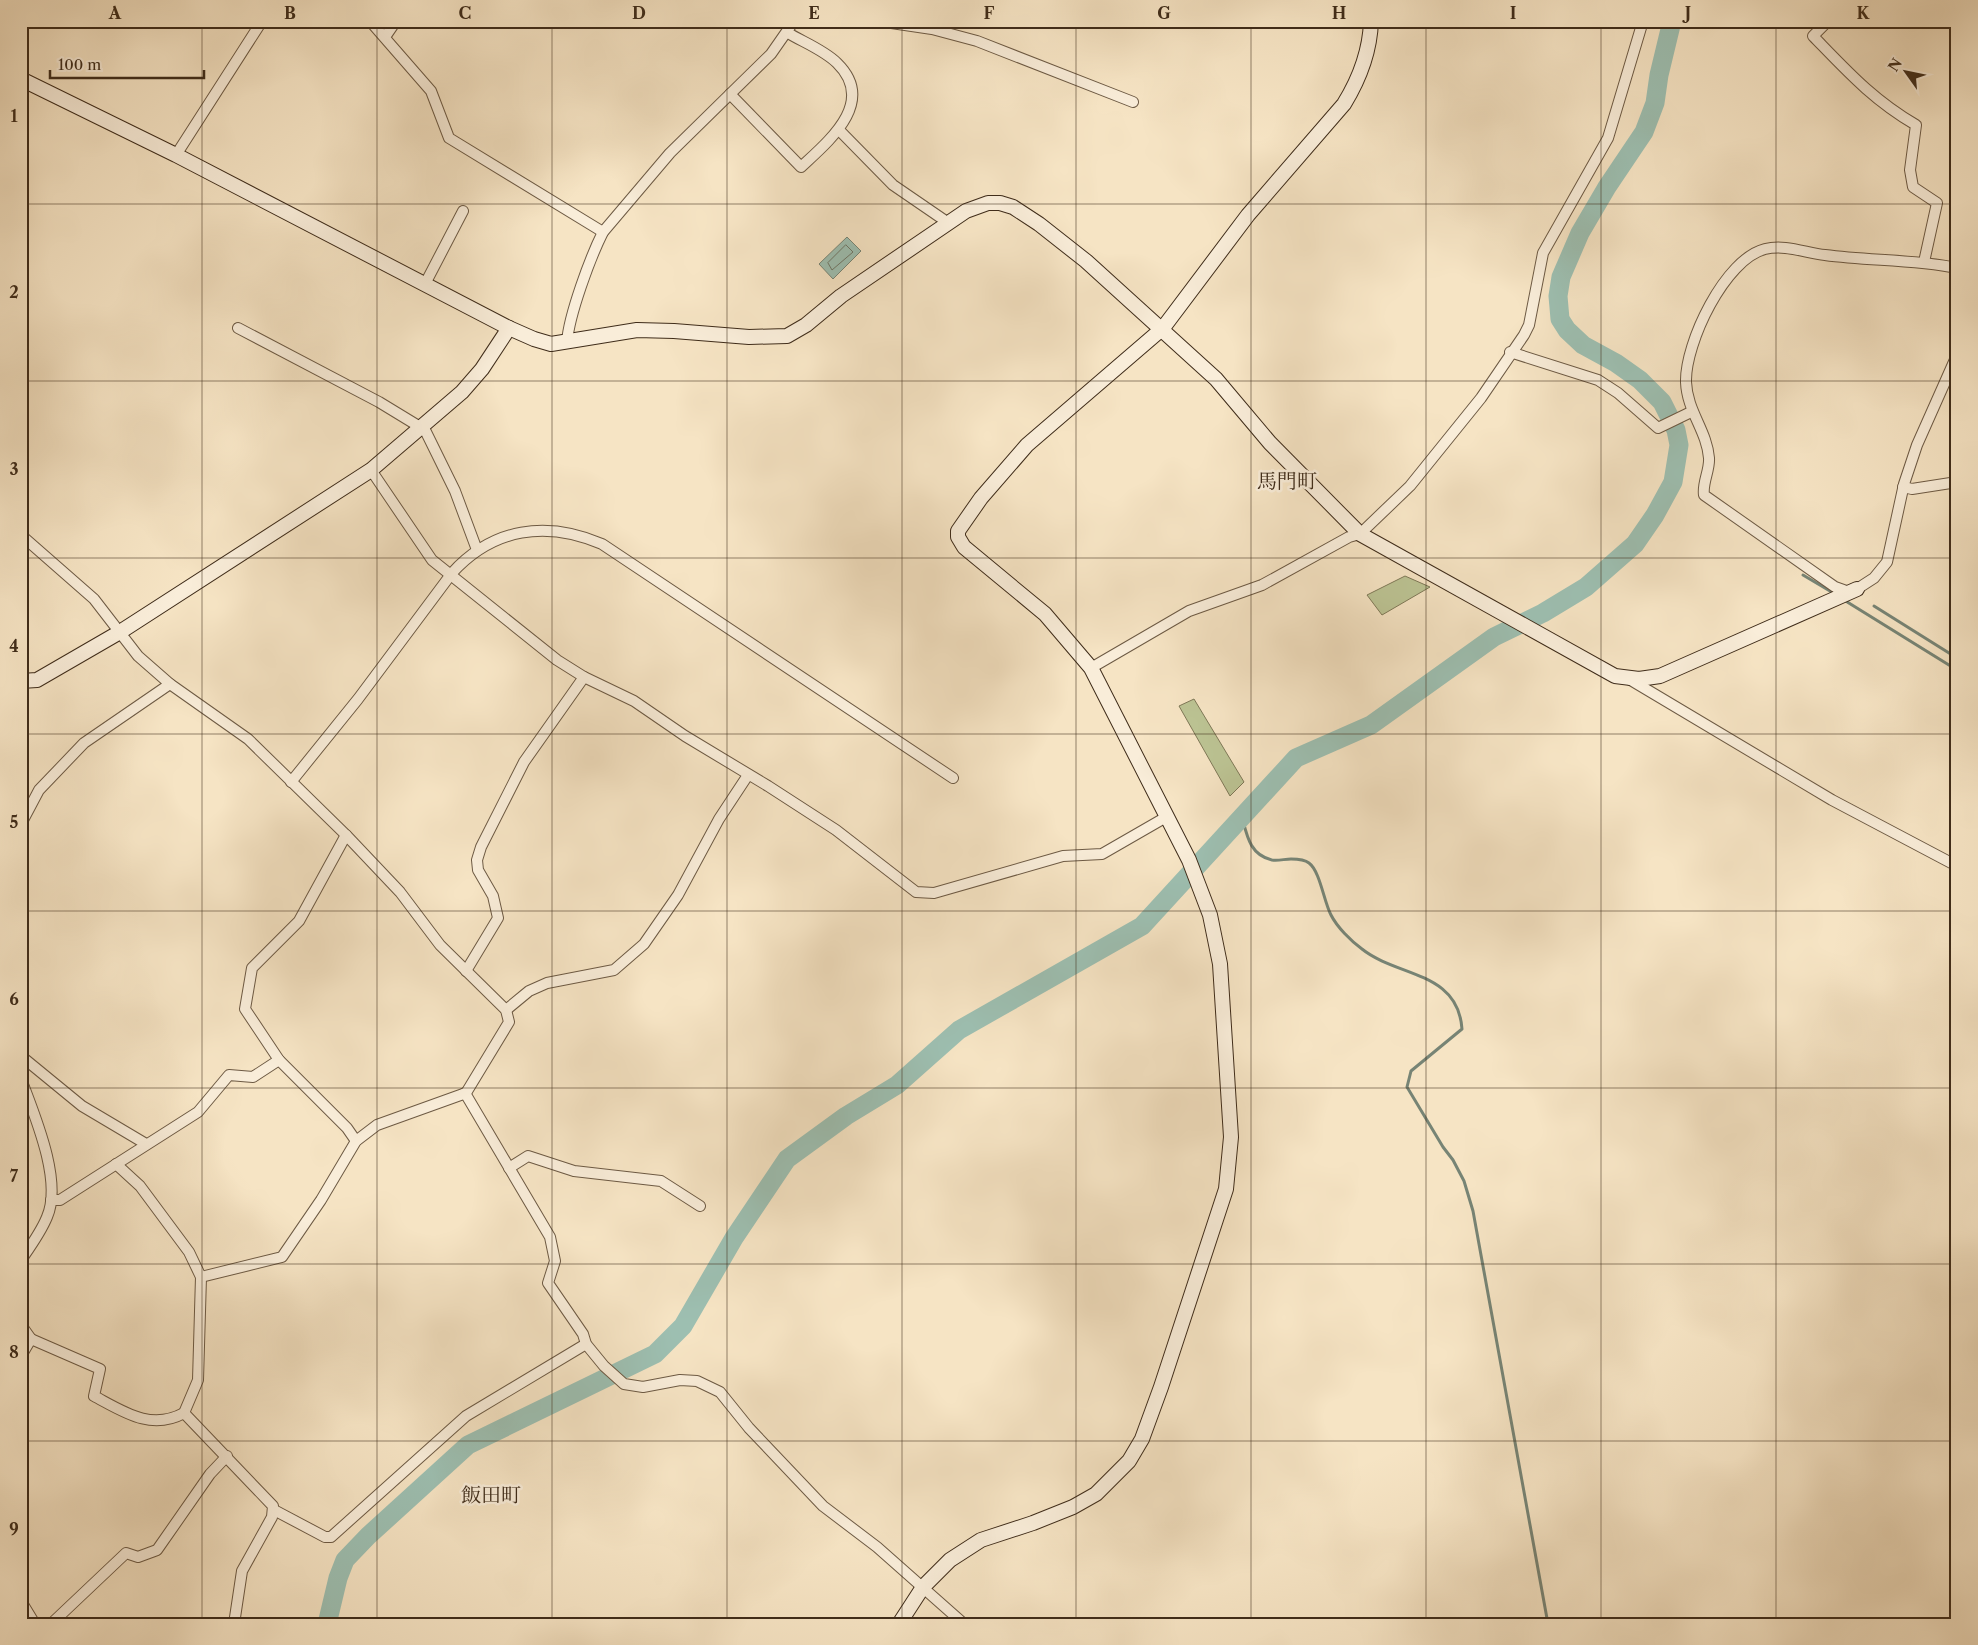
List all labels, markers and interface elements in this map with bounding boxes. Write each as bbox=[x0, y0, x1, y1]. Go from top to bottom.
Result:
text: A bbox=[108, 3, 122, 23]
text: B bbox=[284, 3, 296, 23]
text: C bbox=[459, 3, 471, 23]
text: D bbox=[632, 3, 646, 23]
text: E bbox=[808, 3, 820, 23]
text: F bbox=[984, 3, 995, 23]
text: G bbox=[1157, 3, 1171, 23]
text: H bbox=[1332, 3, 1346, 23]
text: I bbox=[1510, 3, 1517, 23]
text: J bbox=[1682, 3, 1691, 23]
text: K bbox=[1857, 3, 1871, 23]
scale bar bbox=[50, 48, 204, 80]
north arrow bbox=[1880, 48, 1930, 98]
text: 100 m bbox=[58, 55, 101, 74]
text: N bbox=[1884, 55, 1906, 75]
text: 1 bbox=[10, 106, 18, 126]
text: 2 bbox=[9, 282, 19, 302]
text: 3 bbox=[9, 459, 19, 479]
district label: 馬門町 bbox=[1257, 469, 1317, 493]
text: 4 bbox=[9, 636, 19, 656]
text: 5 bbox=[10, 812, 19, 832]
text: 6 bbox=[9, 989, 19, 1009]
text: 7 bbox=[10, 1166, 19, 1186]
text: 8 bbox=[9, 1342, 19, 1362]
district label: 飯田町 bbox=[461, 1483, 521, 1507]
text: 9 bbox=[9, 1519, 19, 1539]

